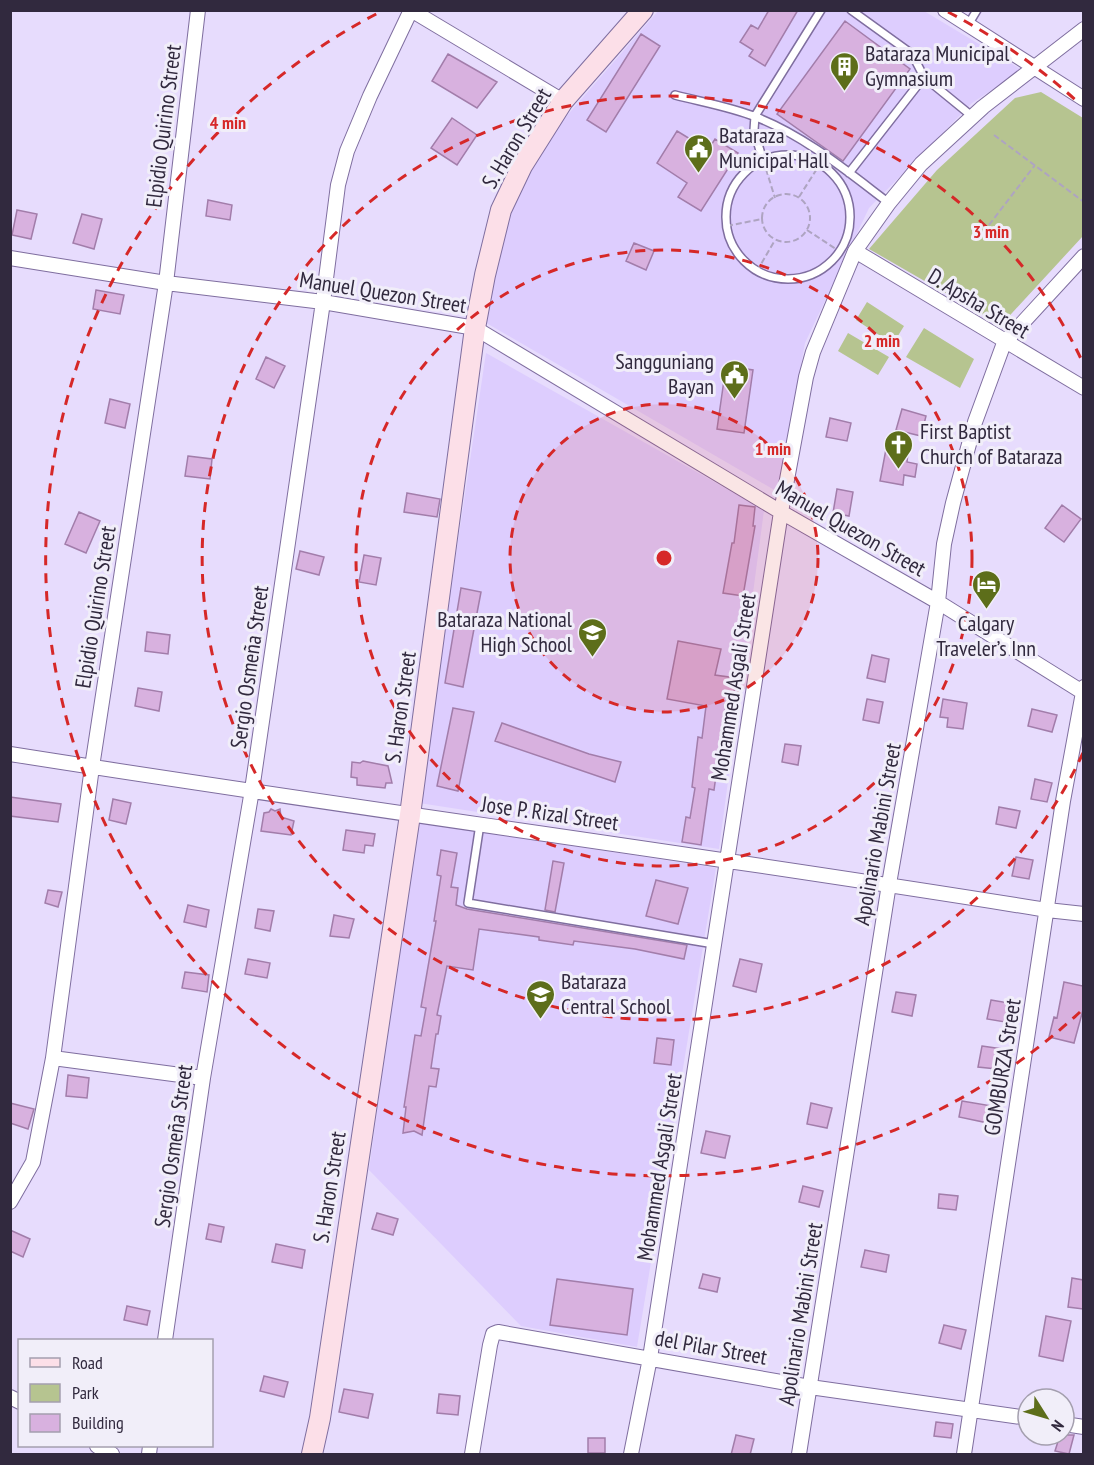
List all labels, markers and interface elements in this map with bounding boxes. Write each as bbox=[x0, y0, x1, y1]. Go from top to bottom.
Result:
place label: Bataraza Municipal Gymnasium bbox=[865, 39, 1010, 92]
street label: Elpidio Quirino Street bbox=[139, 43, 187, 209]
building icon: Bataraza Municipal Gymnasium bbox=[828, 50, 860, 92]
street label: S. Haron Street bbox=[475, 83, 557, 193]
text: 4 min bbox=[210, 111, 246, 134]
place label: Bataraza Municipal Hall bbox=[719, 121, 829, 174]
public building icon: Bataraza Municipal Hall bbox=[682, 132, 714, 174]
text: 3 min bbox=[973, 220, 1009, 243]
street label: D. Apsha Street bbox=[923, 262, 1035, 344]
street label: Manuel Quezon Street bbox=[298, 265, 468, 319]
text: 2 min bbox=[864, 329, 900, 352]
place label: Sangguniang Bayan bbox=[615, 347, 714, 400]
public building icon: Sangguniang Bayan bbox=[719, 358, 751, 400]
place label: First Baptist Church of Bataraza bbox=[920, 417, 1063, 470]
church icon: First Baptist Church of Bataraza bbox=[883, 428, 915, 470]
text: 1 min bbox=[755, 437, 791, 460]
street label: Manuel Quezon Street bbox=[771, 474, 931, 582]
street label: Elpidio Quirino Street bbox=[68, 524, 122, 690]
centre of rings bbox=[654, 548, 674, 568]
hotel icon: Calgary Traveler’s Inn bbox=[970, 568, 1002, 610]
street label: Sergio Osmeña Street bbox=[224, 584, 274, 750]
street label: Mohammed Asgali Street bbox=[704, 591, 762, 783]
place label: Bataraza National High School bbox=[437, 605, 573, 658]
place label: Calgary Traveler’s Inn bbox=[936, 609, 1036, 662]
school or university icon: Bataraza National High School bbox=[577, 616, 609, 658]
street label: S. Haron Street bbox=[378, 649, 422, 765]
street label: Apolinario Mabini Street bbox=[847, 741, 907, 927]
street label: Jose P. Rizal Street bbox=[479, 789, 620, 836]
place label: Bataraza Central School bbox=[561, 967, 672, 1020]
school or university icon: Bataraza Central School bbox=[524, 978, 556, 1020]
street label: GOMBURZA Street bbox=[977, 997, 1027, 1137]
street label: Sergio Osmeña Street bbox=[148, 1063, 198, 1229]
street label: Mohammed Asgali Street bbox=[630, 1071, 688, 1263]
street label: S. Haron Street bbox=[306, 1129, 352, 1245]
street label: Apolinario Mabini Street bbox=[772, 1221, 828, 1407]
street label: del Pilar Street bbox=[653, 1323, 769, 1371]
legend bbox=[18, 1339, 213, 1447]
text: Road bbox=[72, 1351, 103, 1374]
text: Park bbox=[72, 1381, 99, 1404]
north arrow bbox=[1016, 1387, 1076, 1447]
text: Building bbox=[72, 1411, 124, 1434]
text: N bbox=[1047, 1417, 1069, 1435]

